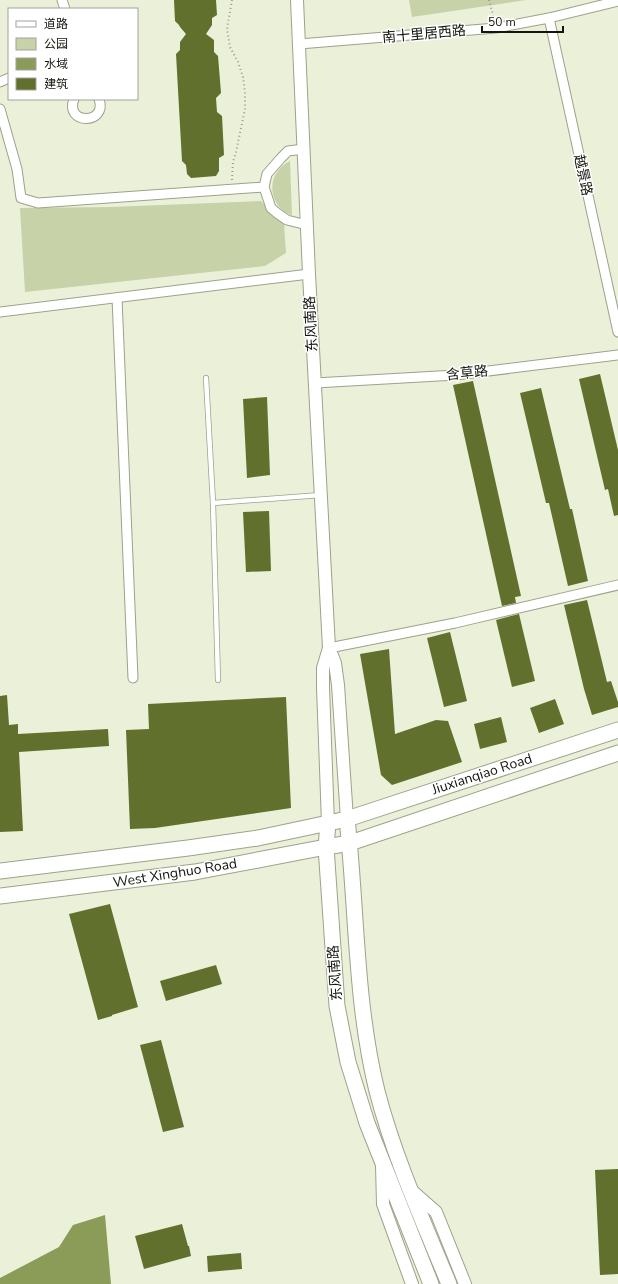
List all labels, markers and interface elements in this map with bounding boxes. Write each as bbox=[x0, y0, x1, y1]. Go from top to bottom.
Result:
legend bbox=[8, 8, 138, 100]
scale bar bbox=[482, 8, 563, 34]
text: 50 m bbox=[488, 14, 516, 30]
text: 道路 bbox=[44, 16, 68, 32]
street label: 南十里居西路 bbox=[381, 21, 467, 47]
text: 公园 bbox=[44, 36, 68, 52]
text: 水域 bbox=[44, 56, 68, 72]
text: 建筑 bbox=[44, 76, 68, 92]
street label: 越景路 bbox=[569, 152, 597, 198]
street label: 东风南路 bbox=[300, 296, 322, 352]
street label: 含草路 bbox=[445, 361, 489, 385]
street label: Jiuxianqiao Road bbox=[428, 749, 535, 799]
street label: West Xinghuo Road bbox=[112, 854, 238, 892]
street label: 东风南路 bbox=[324, 944, 346, 1002]

